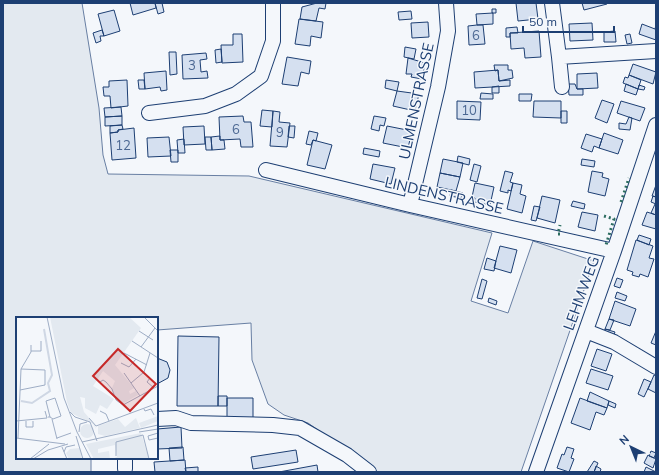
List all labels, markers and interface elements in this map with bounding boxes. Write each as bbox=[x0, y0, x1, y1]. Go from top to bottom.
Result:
scale bar bbox=[523, 8, 614, 34]
text: 50 m bbox=[529, 14, 557, 29]
house number: 6 bbox=[472, 27, 480, 43]
street label: ULMENSTRASSE bbox=[394, 41, 438, 161]
house number: 3 bbox=[188, 57, 196, 73]
house number: 10 bbox=[461, 102, 477, 118]
house number: 6 bbox=[232, 121, 240, 137]
house number: 9 bbox=[276, 124, 284, 140]
house number: 12 bbox=[115, 137, 131, 153]
street label: LINDENSTRASSE bbox=[383, 172, 505, 218]
street label: LEHMWEG bbox=[559, 253, 603, 333]
inset map bbox=[16, 317, 158, 459]
north arrow bbox=[611, 427, 651, 467]
text: N bbox=[616, 432, 632, 448]

